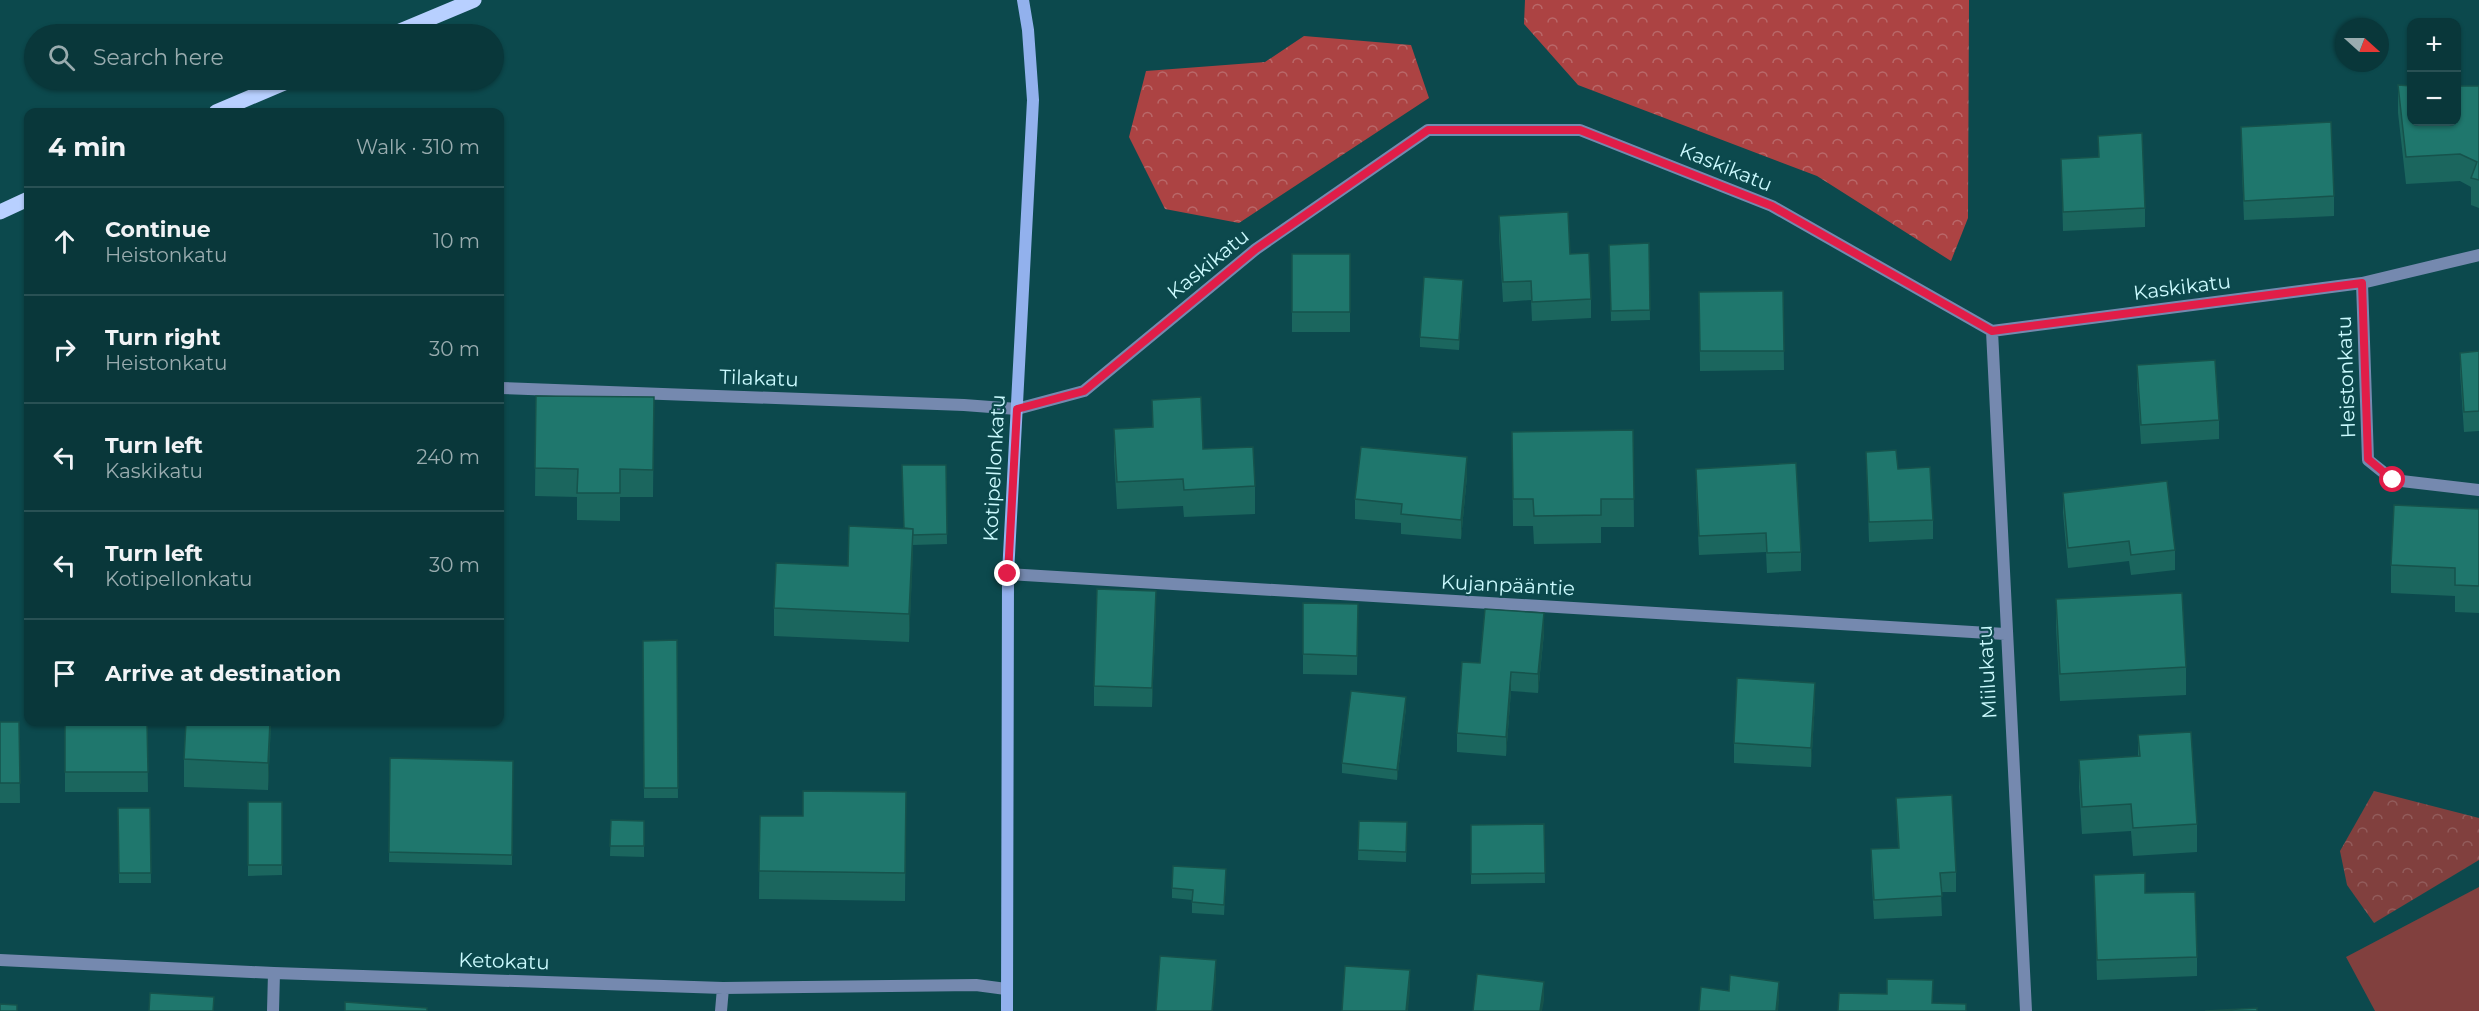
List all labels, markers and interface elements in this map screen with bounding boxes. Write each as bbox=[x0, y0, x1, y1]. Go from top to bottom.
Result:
north arrow bbox=[2335, 18, 2389, 72]
map controls bbox=[2407, 18, 2461, 126]
button: + bbox=[2407, 18, 2461, 72]
search box bbox=[24, 24, 504, 90]
icon: search bbox=[45, 41, 78, 74]
text: Search here bbox=[93, 44, 224, 71]
button: − bbox=[2407, 72, 2461, 126]
text: 4 min bbox=[48, 131, 126, 163]
text: Walk · 310 m bbox=[356, 135, 480, 159]
street label: Kaskikatu bbox=[1676, 138, 1776, 196]
text: Continue bbox=[105, 216, 211, 243]
street label: Kaskikatu bbox=[1162, 224, 1254, 304]
icon: ahead bbox=[48, 225, 81, 258]
text: 10 m bbox=[433, 229, 480, 253]
text: Heistonkatu bbox=[105, 243, 227, 267]
street label: Kaskikatu bbox=[2132, 269, 2232, 305]
street label: Heistonkatu bbox=[2332, 315, 2360, 439]
text: Turn right bbox=[105, 324, 220, 351]
icon: right bbox=[48, 333, 81, 366]
text: 30 m bbox=[429, 337, 480, 361]
text: Heistonkatu bbox=[105, 351, 227, 375]
street label: Tilakatu bbox=[719, 365, 799, 391]
street label: Kotipellonkatu bbox=[978, 394, 1010, 542]
text: Turn left bbox=[105, 432, 203, 459]
icon: left bbox=[48, 441, 81, 474]
text: 240 m bbox=[416, 445, 480, 469]
text: Kaskikatu bbox=[105, 459, 203, 483]
route start bbox=[2379, 466, 2405, 492]
text: Turn left bbox=[105, 540, 203, 567]
icon: left bbox=[48, 549, 81, 582]
text: 30 m bbox=[429, 553, 480, 577]
route end bbox=[994, 560, 1020, 586]
text: Kotipellonkatu bbox=[105, 567, 252, 591]
street label: Kujanpääntie bbox=[1440, 570, 1576, 600]
street label: Miilukatu bbox=[1973, 625, 2001, 719]
icon: arrive bbox=[48, 657, 81, 690]
text: Arrive at destination bbox=[105, 660, 341, 687]
street label: Ketokatu bbox=[458, 947, 550, 975]

